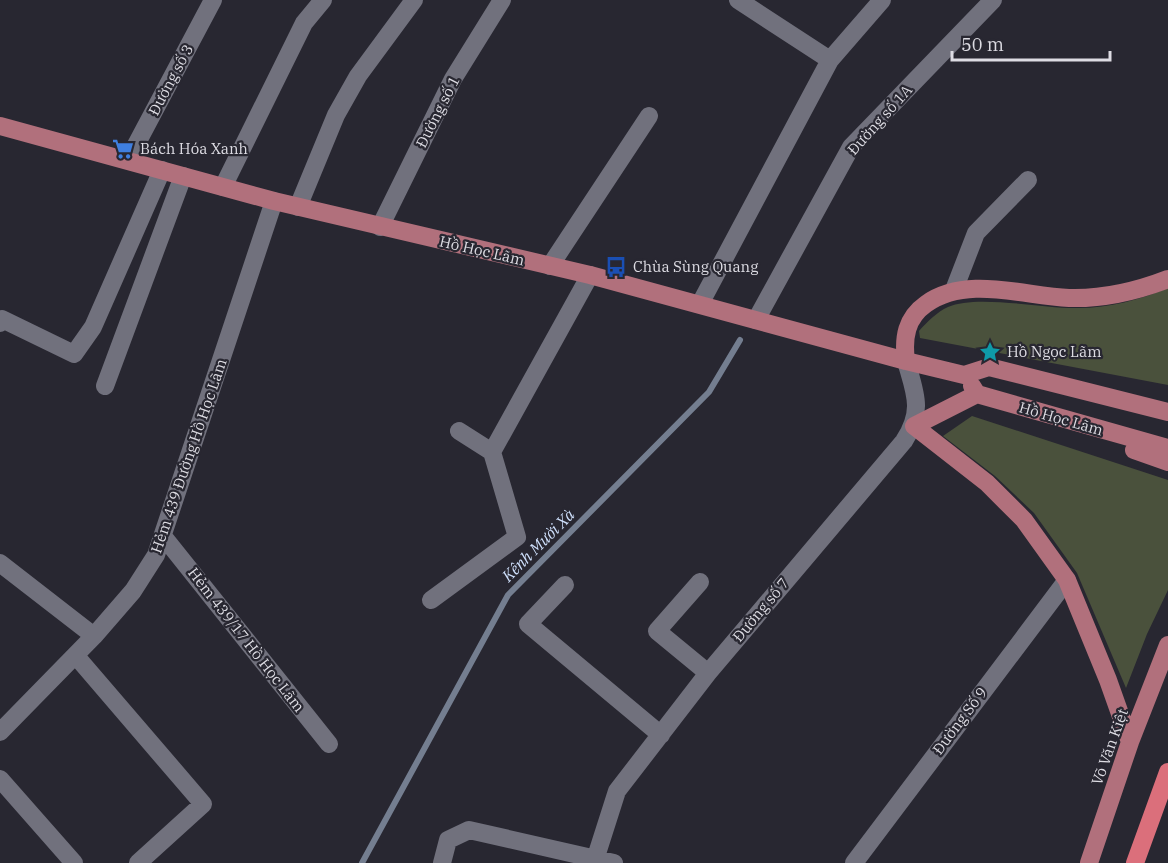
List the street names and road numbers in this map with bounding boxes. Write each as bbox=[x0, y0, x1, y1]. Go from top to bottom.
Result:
street label: Đường số 3 bbox=[144, 41, 197, 119]
street label: Đường số 1 bbox=[411, 73, 464, 151]
street label: Đường số 1A bbox=[843, 80, 917, 159]
street label: Hồ Học Lãm bbox=[438, 231, 527, 270]
street label: Hẻm 439 Đường Hồ Học Lãm bbox=[146, 356, 231, 556]
street label: Hồ Học Lãm bbox=[1017, 397, 1105, 440]
street label: Hẻm 439/17 Hồ Học Lãm bbox=[184, 564, 309, 716]
street label: Đường số 7 bbox=[728, 574, 793, 646]
street label: Đường Số 9 bbox=[928, 683, 991, 758]
street label: Võ Văn Kiệt bbox=[1087, 706, 1132, 788]

